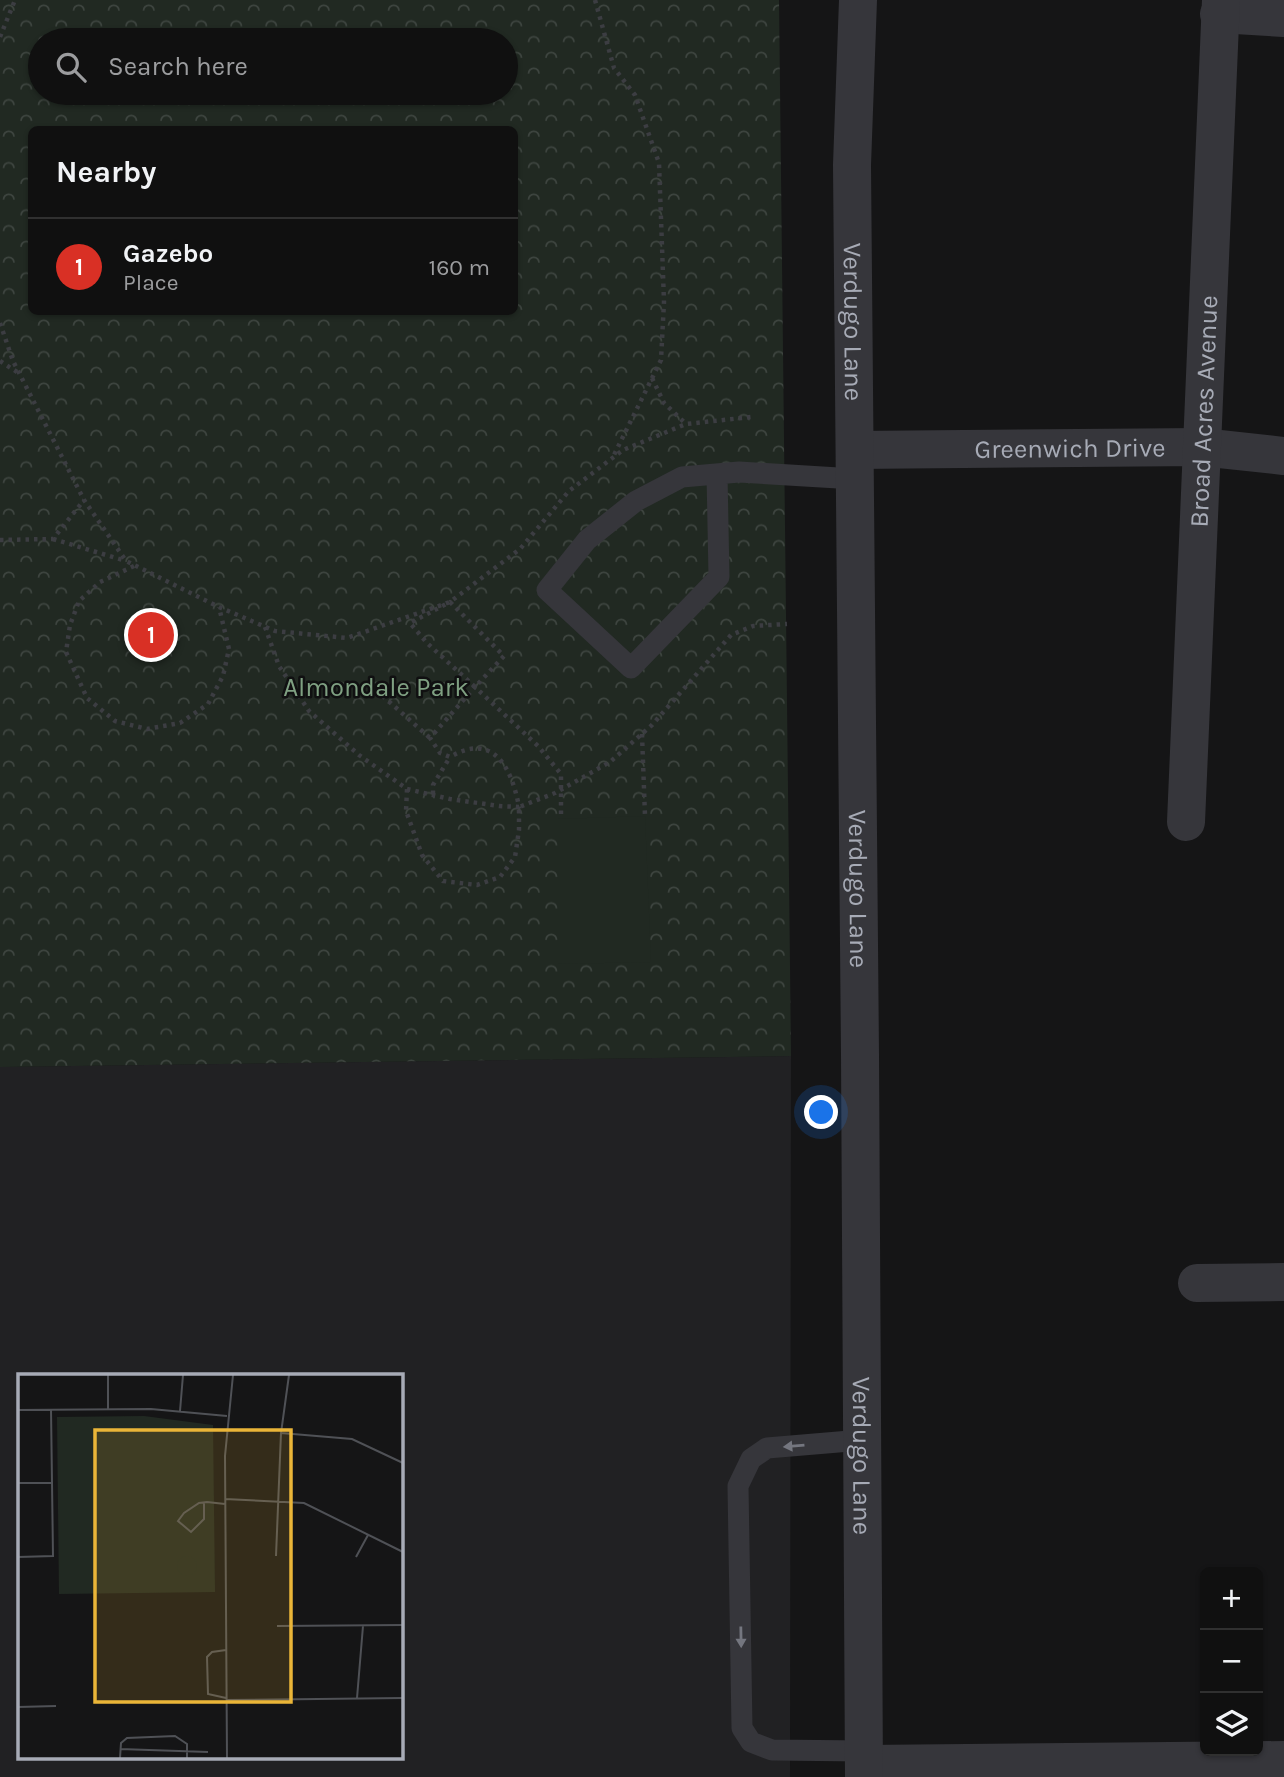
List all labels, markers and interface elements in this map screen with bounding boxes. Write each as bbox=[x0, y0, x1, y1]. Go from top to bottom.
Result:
search box bbox=[28, 28, 518, 105]
icon: search bbox=[52, 48, 90, 86]
text: Search here bbox=[108, 51, 248, 82]
text: Nearby bbox=[56, 154, 156, 190]
text: Gazebo bbox=[123, 238, 213, 269]
street label: Verdugo Lane bbox=[837, 243, 870, 401]
text: 1 bbox=[75, 254, 83, 281]
text: 160 m bbox=[429, 254, 490, 281]
text: Place bbox=[123, 269, 179, 296]
street label: Broad Acres Avenue bbox=[1183, 295, 1224, 528]
street label: Greenwich Drive bbox=[974, 432, 1166, 464]
pin: 1 bbox=[128, 609, 174, 661]
park label: Almondale Park bbox=[283, 672, 469, 703]
street label: Verdugo Lane bbox=[842, 810, 875, 968]
your location bbox=[804, 1095, 838, 1129]
inset map bbox=[18, 1374, 402, 1760]
street label: Verdugo Lane bbox=[846, 1377, 878, 1535]
one-way arrow bbox=[783, 1441, 805, 1452]
map controls bbox=[1200, 1567, 1263, 1756]
button: + bbox=[1200, 1567, 1263, 1630]
one-way arrow bbox=[735, 1626, 746, 1648]
button: − bbox=[1200, 1630, 1263, 1693]
button: layers bbox=[1200, 1693, 1263, 1756]

